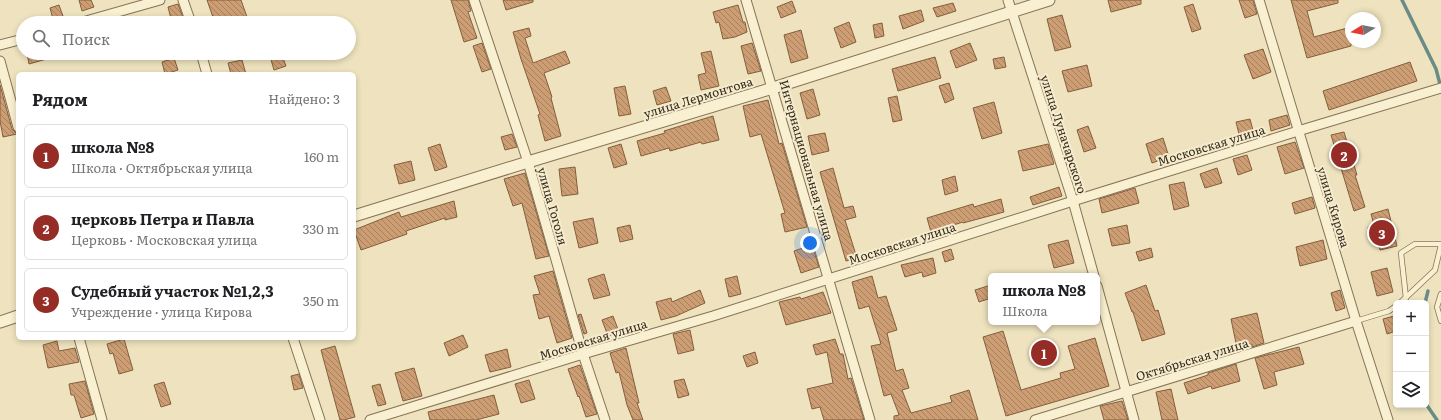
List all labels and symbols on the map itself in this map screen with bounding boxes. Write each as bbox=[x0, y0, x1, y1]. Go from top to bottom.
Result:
north arrow bbox=[1345, 12, 1381, 48]
street label: улица Лермонтова bbox=[641, 72, 755, 122]
street label: улица Луначарского bbox=[1036, 72, 1092, 196]
street label: Интернациональная улица bbox=[775, 77, 839, 243]
street label: Московская улица bbox=[1155, 120, 1268, 170]
pin: 2 bbox=[1331, 140, 1357, 170]
street label: улица Кирова bbox=[1313, 164, 1355, 250]
street label: улица Гоголя bbox=[533, 165, 573, 247]
street label: Московская улица bbox=[846, 217, 959, 269]
pin: 3 bbox=[1369, 218, 1395, 248]
your location bbox=[800, 233, 820, 253]
street label: Московская улица bbox=[537, 314, 650, 364]
street label: Октябрьская улица bbox=[1133, 333, 1251, 385]
pin: 1 bbox=[1031, 338, 1057, 368]

